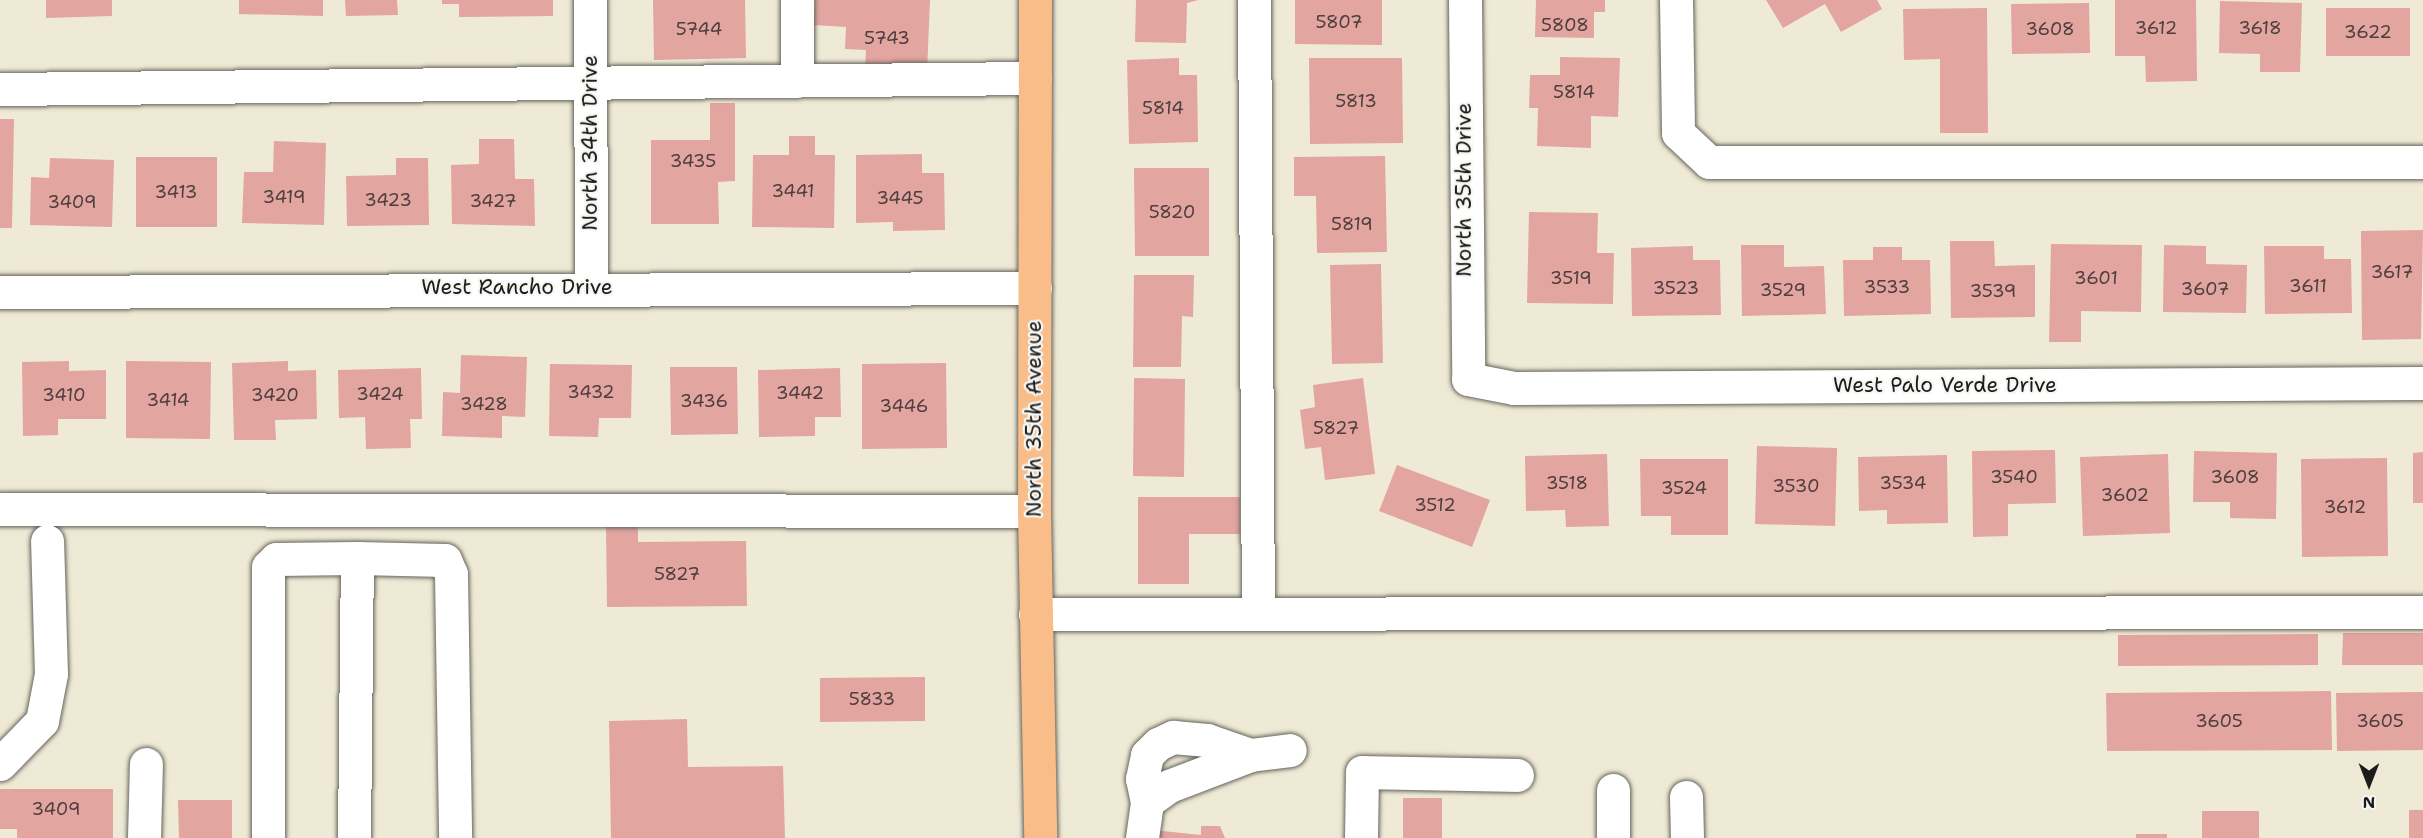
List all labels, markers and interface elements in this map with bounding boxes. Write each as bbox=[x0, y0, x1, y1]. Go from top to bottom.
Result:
house number: 5807 bbox=[1315, 11, 1363, 33]
house number: 5808 bbox=[1541, 14, 1589, 36]
house number: 3612 bbox=[2135, 17, 2177, 39]
house number: 3618 bbox=[2238, 17, 2282, 39]
house number: 5744 bbox=[676, 18, 722, 40]
house number: 3608 bbox=[2025, 18, 2075, 40]
house number: 3622 bbox=[2344, 21, 2392, 43]
house number: 5743 bbox=[864, 27, 910, 49]
street label: North 34th Drive bbox=[577, 55, 603, 231]
house number: 5814 bbox=[1553, 81, 1595, 103]
house number: 5813 bbox=[1335, 90, 1377, 112]
house number: 5814 bbox=[1142, 97, 1184, 119]
street label: North 35th Drive bbox=[1451, 103, 1477, 277]
house number: 3435 bbox=[670, 150, 716, 172]
house number: 3441 bbox=[771, 180, 815, 202]
house number: 3413 bbox=[155, 181, 197, 203]
house number: 3419 bbox=[262, 186, 306, 208]
house number: 3445 bbox=[876, 187, 924, 209]
house number: 3423 bbox=[364, 189, 412, 211]
house number: 3427 bbox=[469, 190, 517, 212]
house number: 3409 bbox=[47, 191, 97, 213]
house number: 5820 bbox=[1149, 201, 1195, 223]
house number: 5819 bbox=[1331, 213, 1373, 235]
house number: 3617 bbox=[2371, 261, 2413, 283]
house number: 3519 bbox=[1550, 267, 1592, 289]
house number: 3601 bbox=[2074, 267, 2118, 289]
street label: West Rancho Drive bbox=[421, 274, 613, 300]
house number: 3611 bbox=[2289, 275, 2327, 297]
house number: 3533 bbox=[1864, 276, 1910, 298]
house number: 3523 bbox=[1653, 277, 1699, 299]
house number: 3607 bbox=[2181, 278, 2229, 300]
house number: 3529 bbox=[1760, 279, 1806, 301]
house number: 3539 bbox=[1970, 280, 2016, 302]
street label: North 35th Avenue bbox=[1021, 321, 1047, 517]
street label: West Palo Verde Drive bbox=[1833, 372, 2057, 398]
house number: 3432 bbox=[567, 381, 615, 403]
house number: 3442 bbox=[776, 382, 824, 404]
house number: 3424 bbox=[356, 383, 404, 405]
house number: 3410 bbox=[42, 384, 86, 406]
house number: 3420 bbox=[251, 384, 299, 406]
house number: 3414 bbox=[147, 389, 189, 411]
house number: 3436 bbox=[680, 390, 728, 412]
house number: 3428 bbox=[460, 393, 508, 415]
house number: 3446 bbox=[880, 395, 928, 417]
house number: 5827 bbox=[1313, 417, 1359, 439]
house number: 3540 bbox=[1990, 466, 2038, 488]
house number: 3608 bbox=[2210, 466, 2260, 488]
house number: 3518 bbox=[1546, 472, 1588, 494]
house number: 3534 bbox=[1880, 472, 1926, 494]
house number: 3530 bbox=[1772, 475, 1820, 497]
house number: 3524 bbox=[1661, 477, 1707, 499]
house number: 3602 bbox=[2101, 484, 2149, 506]
house number: 3512 bbox=[1414, 494, 1456, 516]
house number: 3612 bbox=[2324, 496, 2366, 518]
house number: 5827 bbox=[654, 563, 700, 585]
house number: 5833 bbox=[849, 688, 895, 710]
house number: 3605 bbox=[2195, 710, 2243, 732]
house number: 3605 bbox=[2356, 710, 2404, 732]
north arrow bbox=[2339, 754, 2399, 814]
text: N bbox=[2363, 792, 2375, 813]
house number: 3409 bbox=[31, 798, 81, 820]

